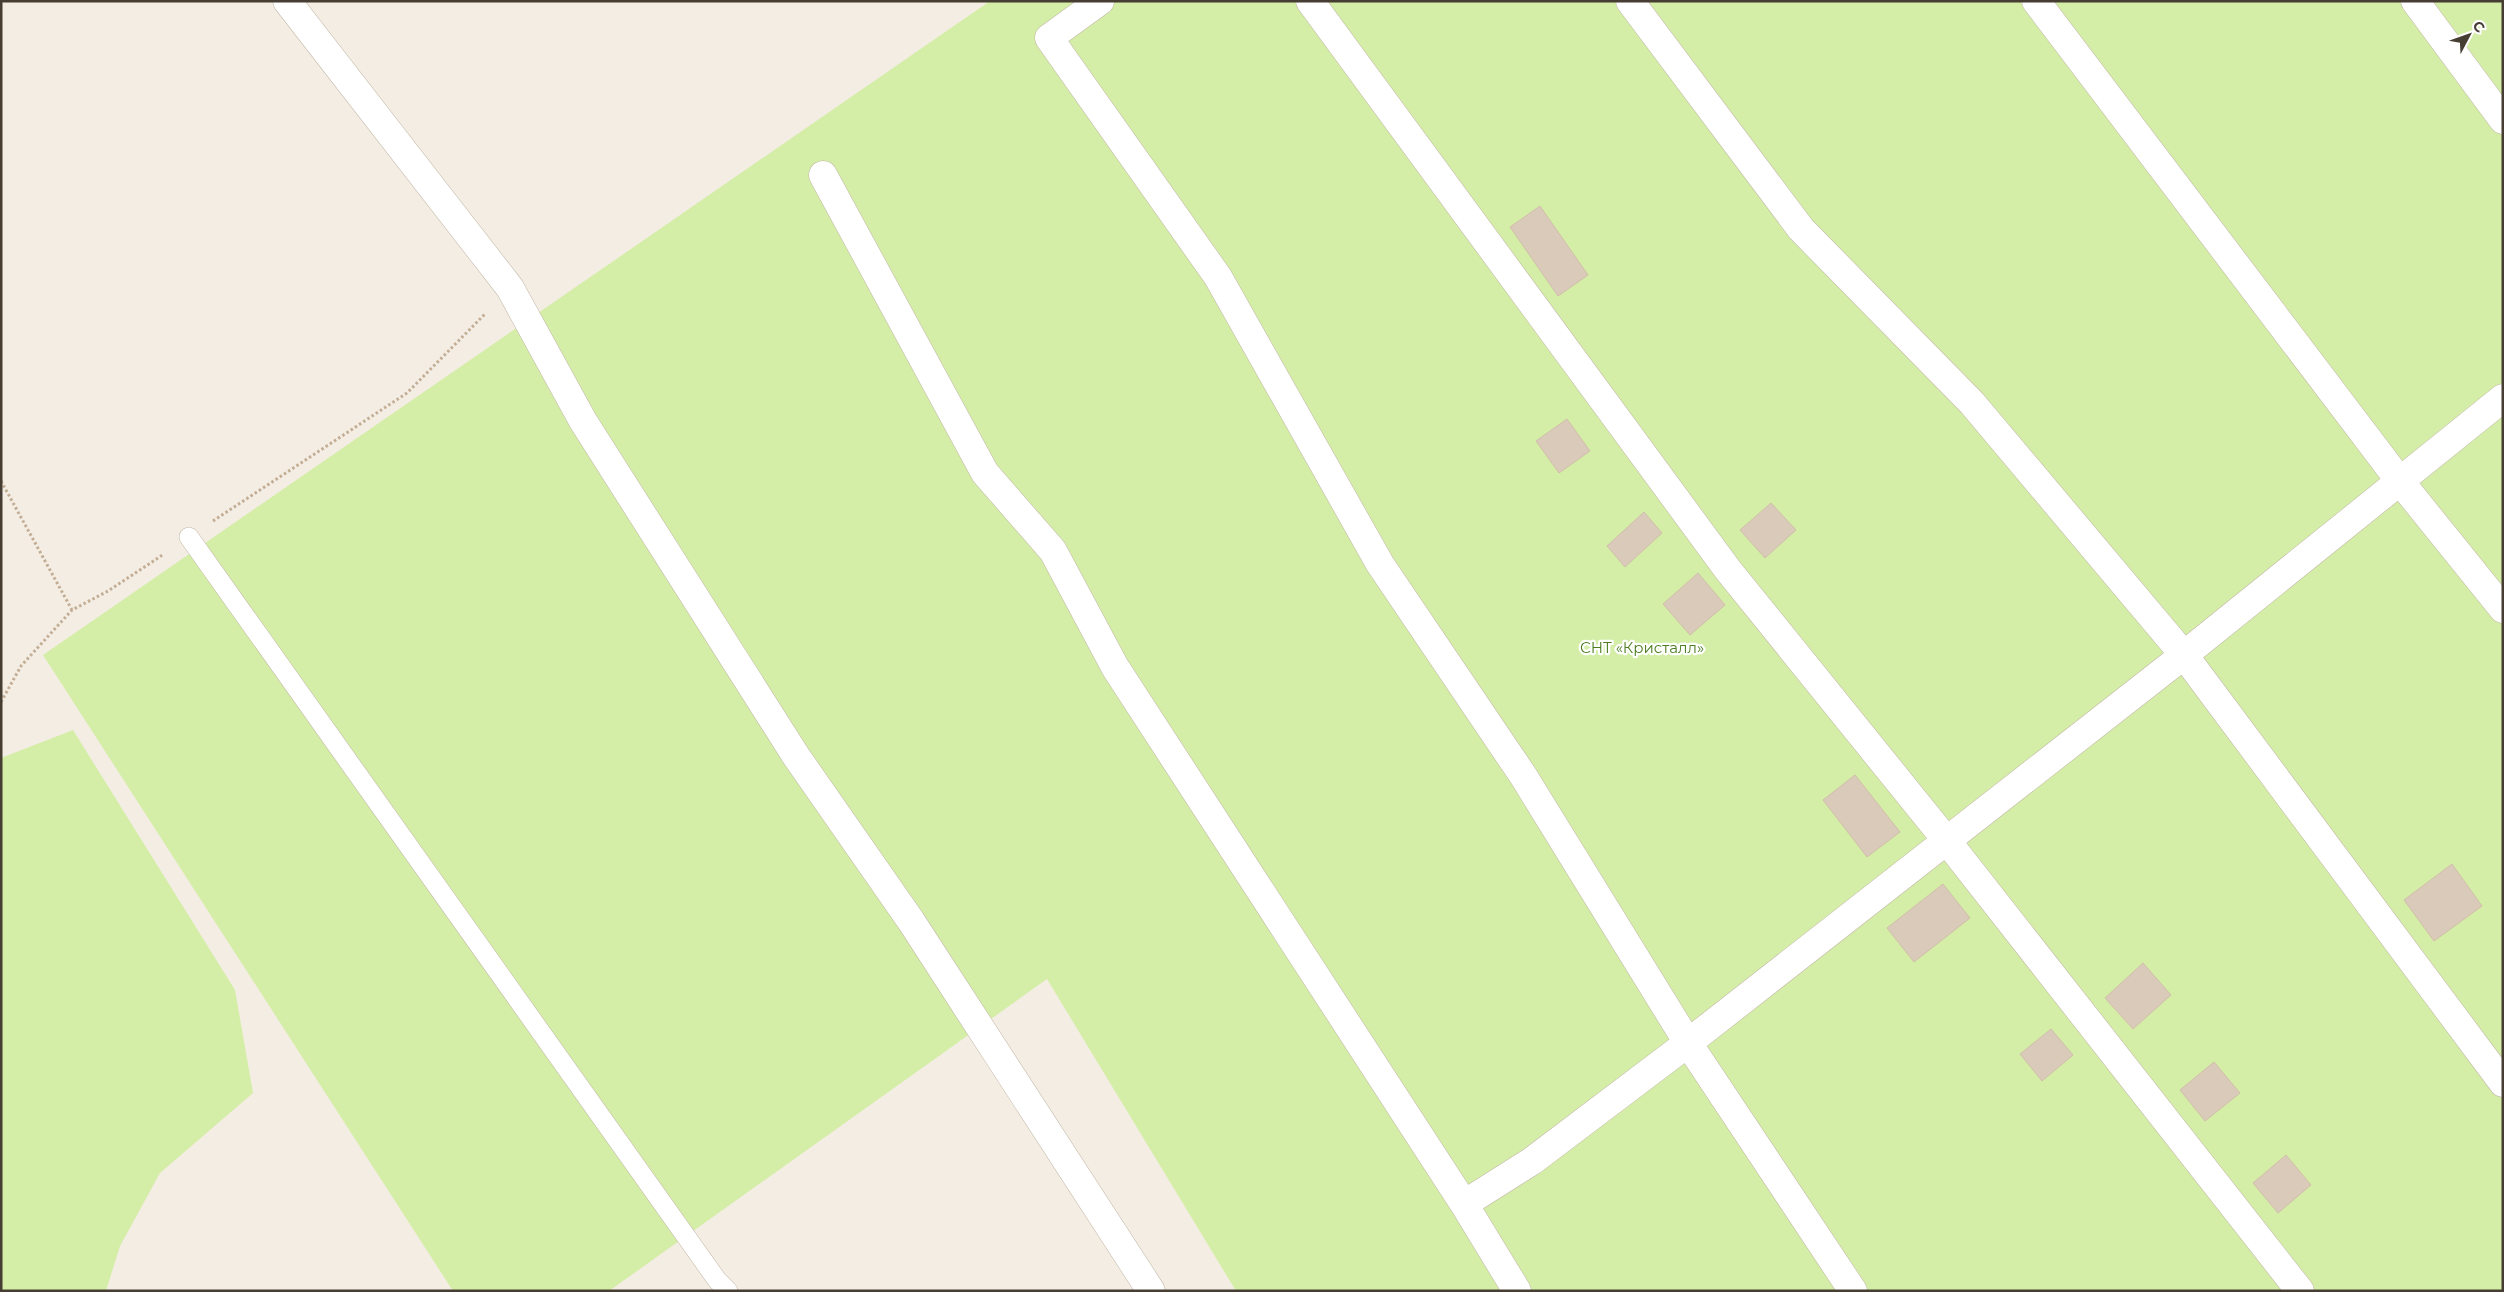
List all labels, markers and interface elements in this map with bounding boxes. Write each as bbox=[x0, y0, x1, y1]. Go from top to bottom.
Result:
north arrow bbox=[2444, 10, 2494, 60]
text: С bbox=[2469, 17, 2489, 36]
park label: СНТ «Кристалл» bbox=[1580, 638, 1704, 657]

